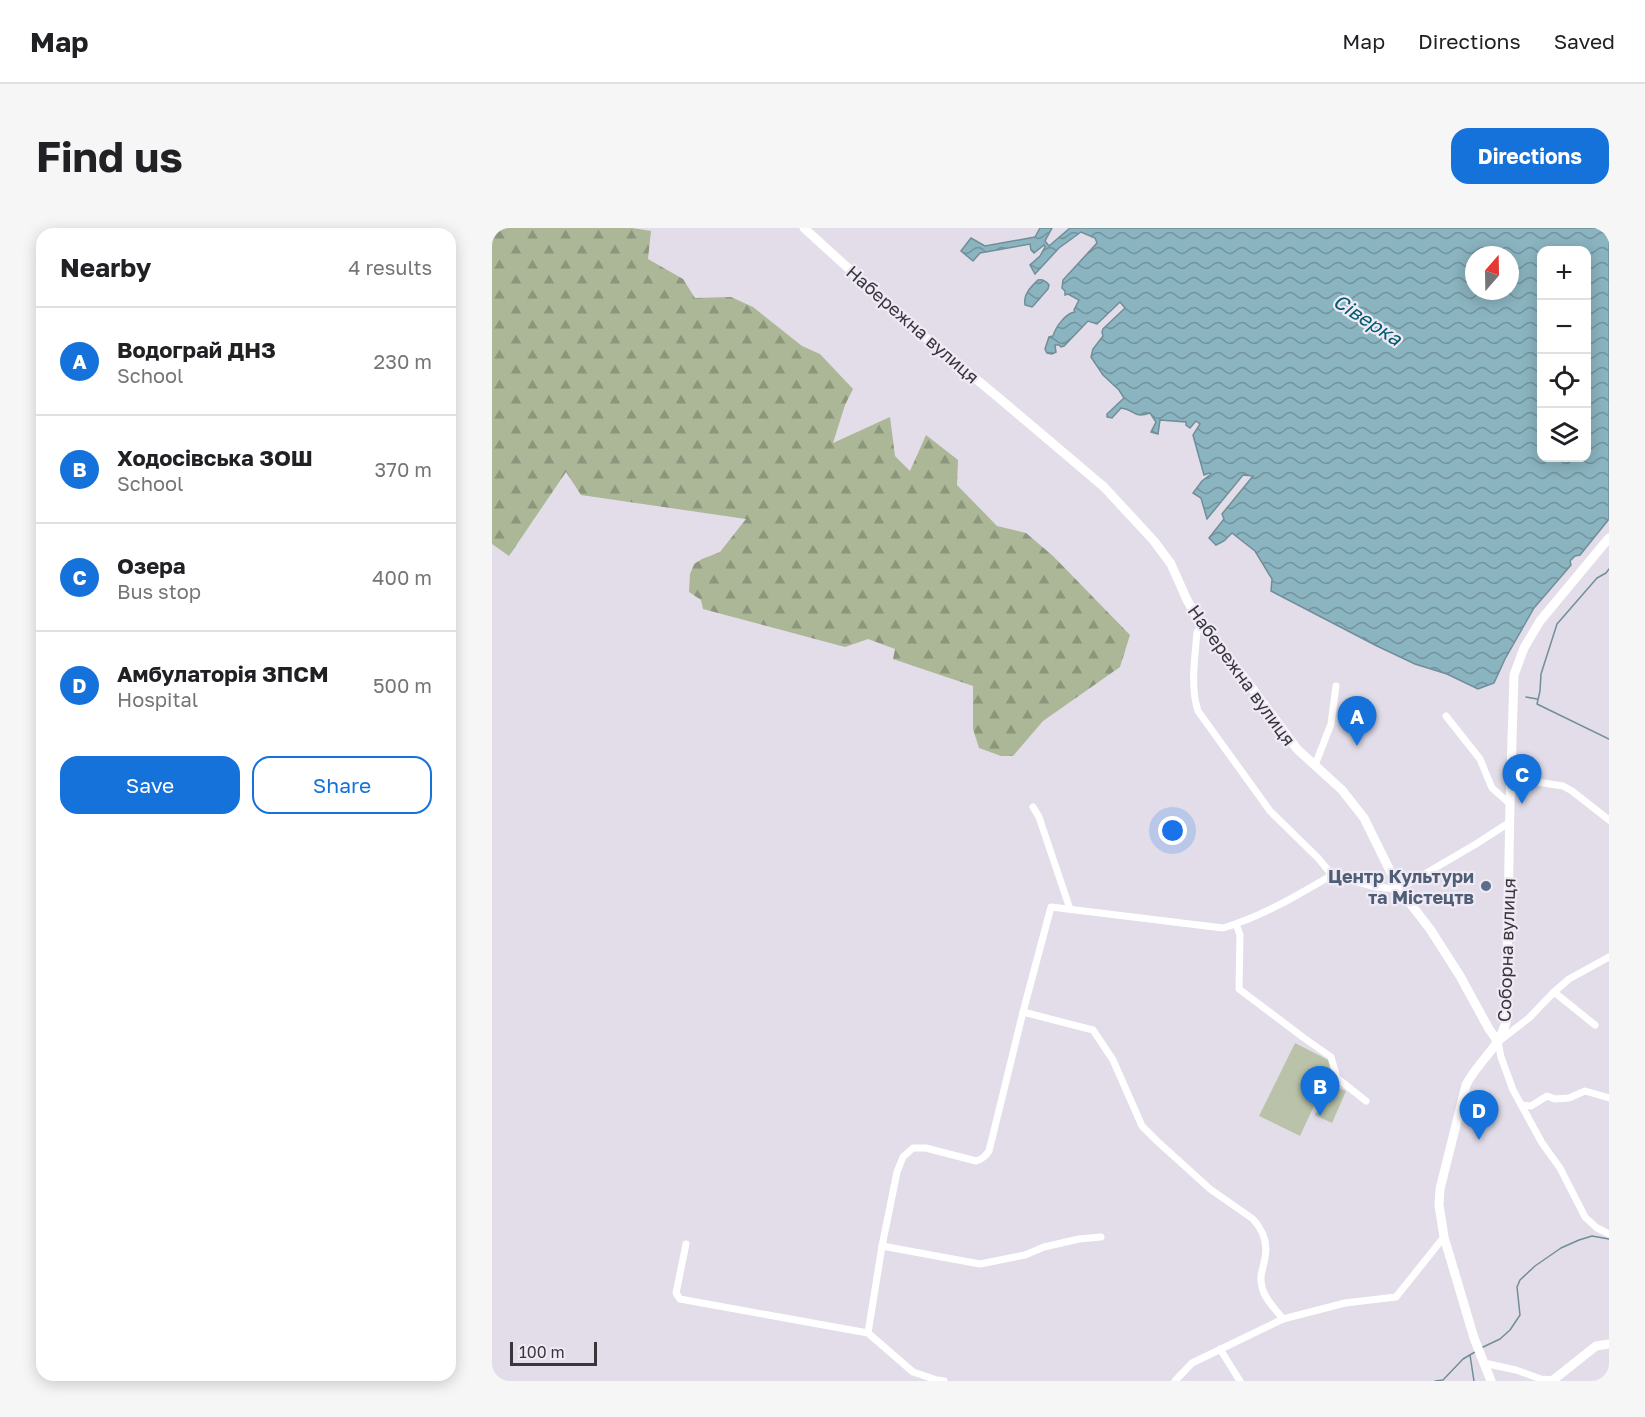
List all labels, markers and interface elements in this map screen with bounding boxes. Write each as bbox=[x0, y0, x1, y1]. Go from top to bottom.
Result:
text: Map bbox=[30, 25, 88, 58]
text: Map bbox=[1342, 28, 1385, 54]
text: Directions bbox=[1418, 28, 1521, 54]
text: Saved bbox=[1554, 28, 1615, 54]
button: Directions bbox=[1451, 128, 1609, 184]
text: Find us bbox=[36, 131, 183, 181]
north arrow bbox=[1465, 246, 1519, 300]
map controls bbox=[1537, 246, 1591, 462]
button: + bbox=[1537, 246, 1591, 300]
text: Nearby bbox=[60, 252, 151, 283]
text: 4 results bbox=[348, 255, 432, 279]
street label: Набережна вулиця bbox=[842, 260, 984, 388]
water label: Сіверка bbox=[1329, 288, 1407, 350]
button: − bbox=[1537, 300, 1591, 354]
text: Водограй ДНЗ bbox=[117, 336, 276, 363]
text: A bbox=[72, 349, 87, 373]
text: 230 m bbox=[374, 349, 432, 373]
button: locate bbox=[1537, 354, 1591, 408]
text: School bbox=[117, 363, 183, 387]
button: layers bbox=[1537, 408, 1591, 462]
text: Ходосівська ЗОШ bbox=[117, 444, 313, 471]
text: B bbox=[72, 457, 87, 481]
text: 370 m bbox=[375, 457, 432, 481]
text: School bbox=[117, 471, 183, 495]
text: Озера bbox=[117, 552, 185, 579]
text: C bbox=[72, 565, 87, 589]
text: 400 m bbox=[372, 565, 432, 589]
text: Bus stop bbox=[117, 579, 201, 603]
street label: Набережна вулиця bbox=[1183, 600, 1301, 750]
text: Амбулаторія ЗПСМ bbox=[117, 660, 328, 687]
text: D bbox=[72, 673, 87, 697]
text: 500 m bbox=[373, 673, 432, 697]
text: Hospital bbox=[117, 687, 198, 711]
pin: A bbox=[1338, 696, 1376, 746]
pin: C bbox=[1502, 754, 1542, 804]
button: Save bbox=[60, 756, 240, 814]
button: Share bbox=[252, 756, 432, 814]
your location bbox=[1158, 816, 1187, 845]
place label: Центр Культури та Містецтв bbox=[1328, 865, 1474, 908]
street label: Соборна вулиця bbox=[1492, 878, 1520, 1022]
marker: Центр Культури та Містецтв bbox=[1479, 879, 1493, 893]
pin: B bbox=[1300, 1066, 1340, 1116]
pin: D bbox=[1460, 1090, 1498, 1140]
scale bar bbox=[510, 1339, 597, 1366]
text: 100 m bbox=[519, 1342, 565, 1362]

